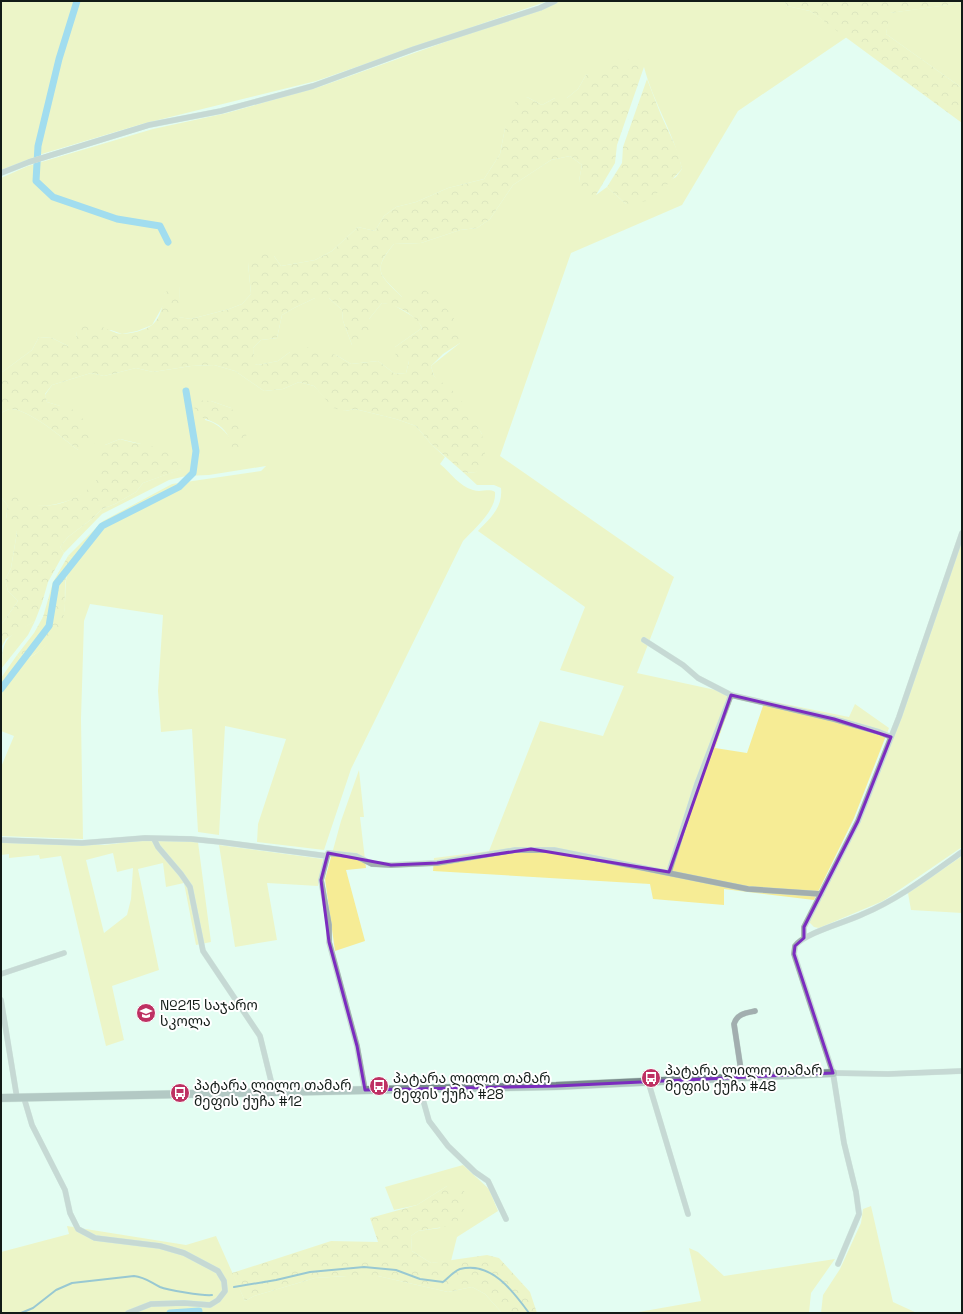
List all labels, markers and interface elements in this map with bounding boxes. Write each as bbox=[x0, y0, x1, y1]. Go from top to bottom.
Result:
place label: №215 საჯარო სკოლა bbox=[160, 996, 258, 1030]
school or university icon: №215 საჯარო სკოლა bbox=[135, 1002, 157, 1024]
place label: პატარა ლილო თამარ მეფის ქუჩა #48 bbox=[665, 1061, 823, 1095]
bus stop icon: პატარა ლილო თამარ მეფის ქუჩა #48 bbox=[640, 1067, 662, 1089]
place label: პატარა ლილო თამარ მეფის ქუჩა #28 bbox=[393, 1069, 551, 1103]
bus stop icon: პატარა ლილო თამარ მეფის ქუჩა #28 bbox=[368, 1075, 390, 1097]
place label: პატარა ლილო თამარ მეფის ქუჩა #12 bbox=[194, 1076, 352, 1110]
bus stop icon: პატარა ლილო თამარ მეფის ქუჩა #12 bbox=[169, 1082, 191, 1104]

